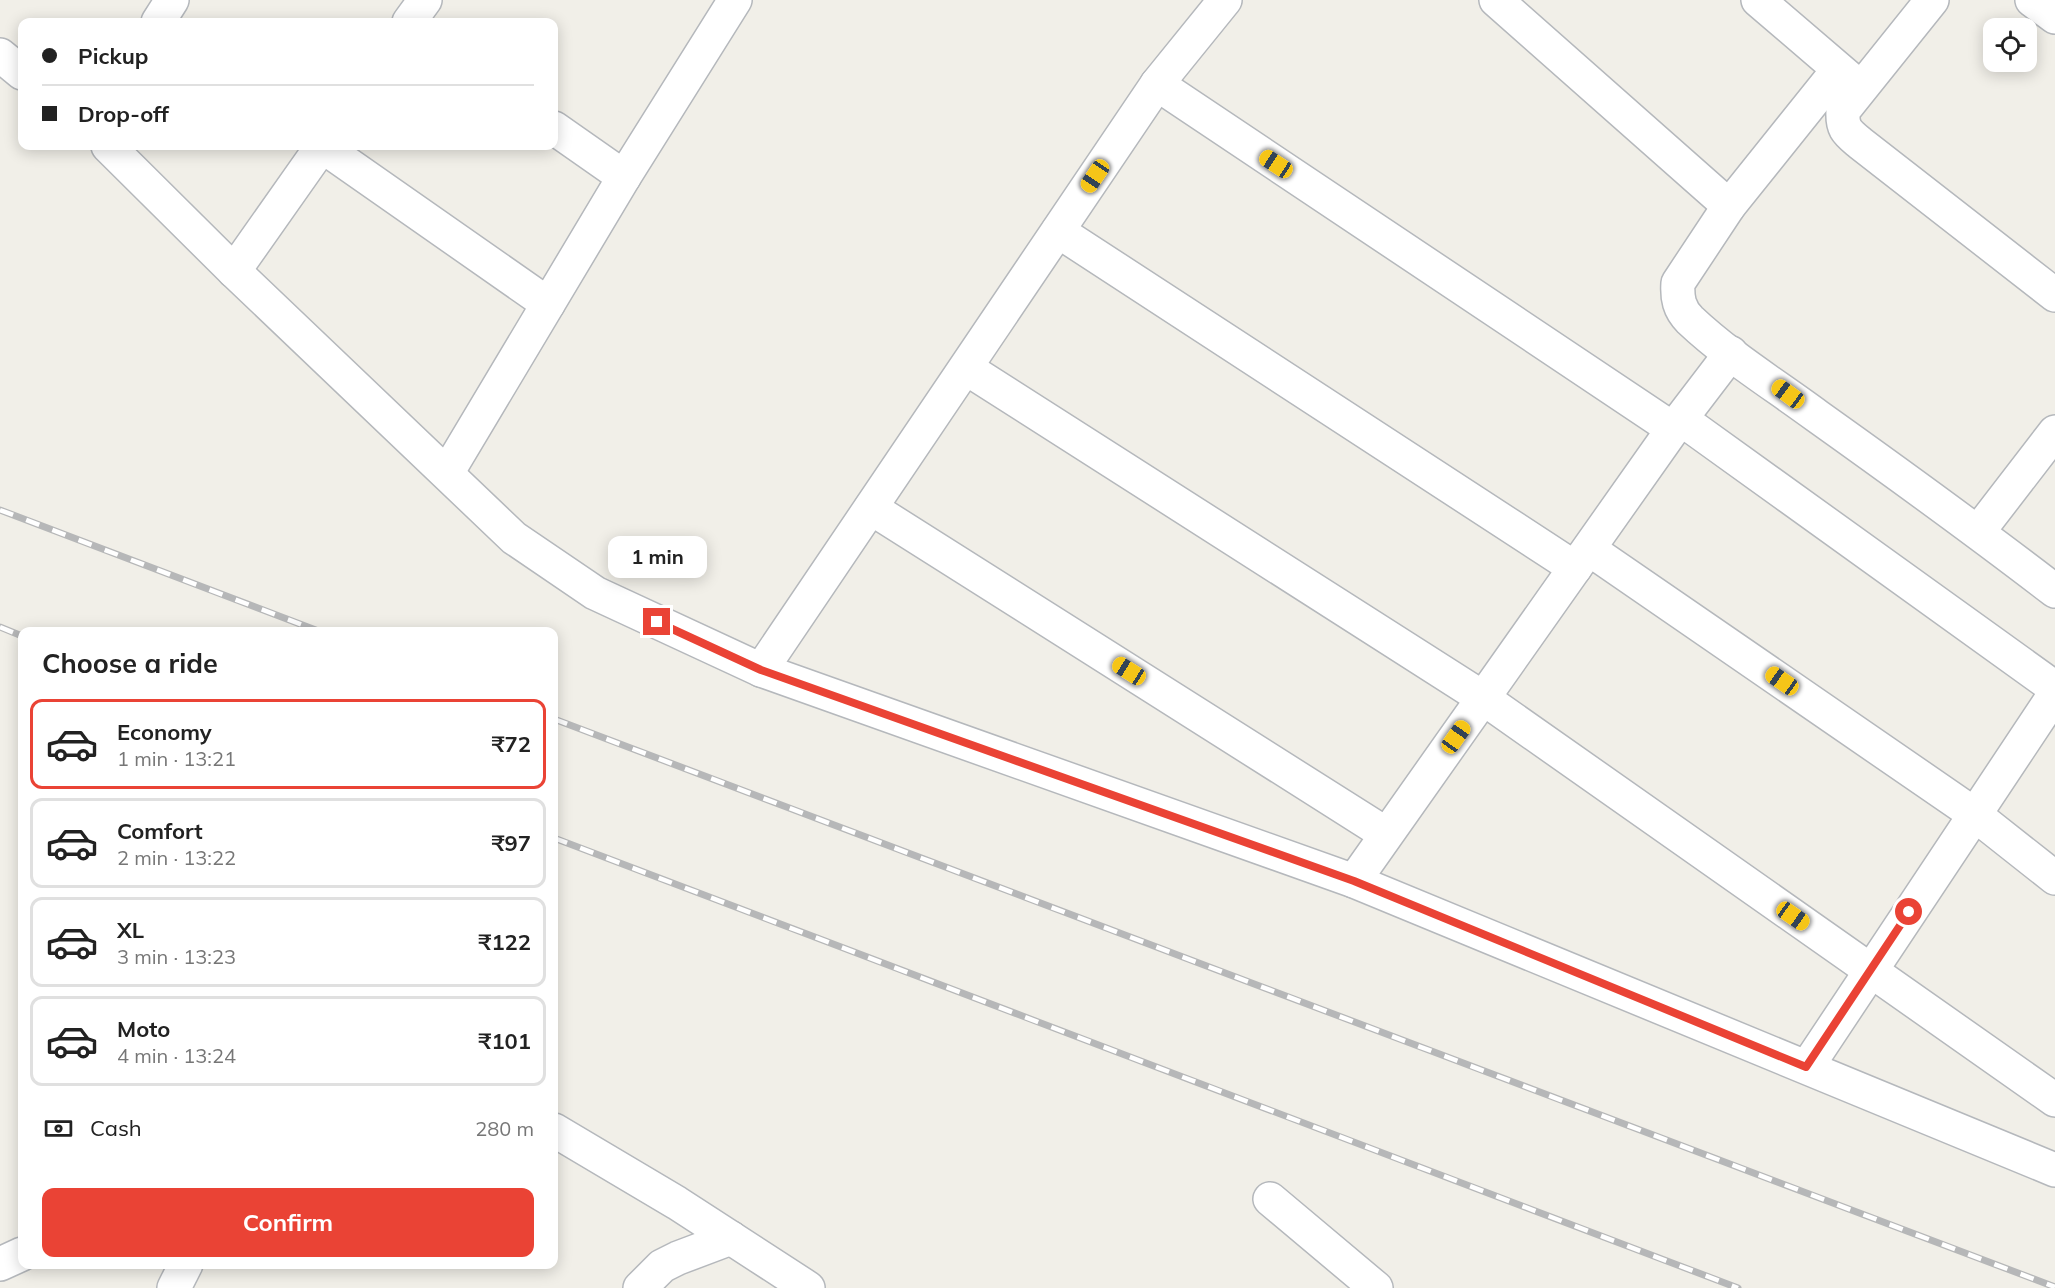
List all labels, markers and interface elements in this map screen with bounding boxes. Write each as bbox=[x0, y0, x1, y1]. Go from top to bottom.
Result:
map controls bbox=[1983, 18, 2037, 72]
button: locate bbox=[1983, 18, 2037, 72]
text: Pickup bbox=[78, 42, 148, 70]
text: Drop-off bbox=[78, 100, 169, 128]
car bbox=[1256, 147, 1296, 181]
car bbox=[1077, 156, 1113, 196]
car bbox=[1768, 376, 1808, 412]
callout: 1 min bbox=[608, 535, 706, 577]
text: 1 min bbox=[631, 544, 684, 569]
route end bbox=[643, 608, 670, 635]
text: Choose a ride bbox=[42, 646, 218, 680]
car bbox=[1109, 654, 1149, 688]
car bbox=[1762, 663, 1802, 699]
icon: car bbox=[45, 717, 99, 771]
car bbox=[1438, 717, 1474, 757]
text: Economy bbox=[117, 718, 212, 746]
text: ₹72 bbox=[491, 730, 531, 758]
text: 1 min · 13:21 bbox=[117, 746, 236, 771]
icon: car bbox=[45, 816, 99, 870]
text: Comfort bbox=[117, 817, 203, 845]
text: ₹97 bbox=[491, 829, 531, 857]
text: 2 min · 13:22 bbox=[117, 845, 236, 870]
car bbox=[1773, 898, 1813, 934]
route start bbox=[1895, 898, 1922, 925]
icon: car bbox=[45, 915, 99, 969]
text: XL bbox=[117, 916, 144, 944]
text: ₹122 bbox=[478, 928, 531, 956]
text: 3 min · 13:23 bbox=[117, 944, 236, 969]
icon: car bbox=[45, 1014, 99, 1068]
text: Moto bbox=[117, 1015, 170, 1043]
text: ₹101 bbox=[478, 1027, 531, 1055]
text: 4 min · 13:24 bbox=[117, 1043, 236, 1068]
icon: cash bbox=[42, 1112, 75, 1145]
text: Cash bbox=[90, 1114, 142, 1142]
text: 280 m bbox=[475, 1116, 534, 1141]
button: Confirm bbox=[42, 1188, 534, 1257]

